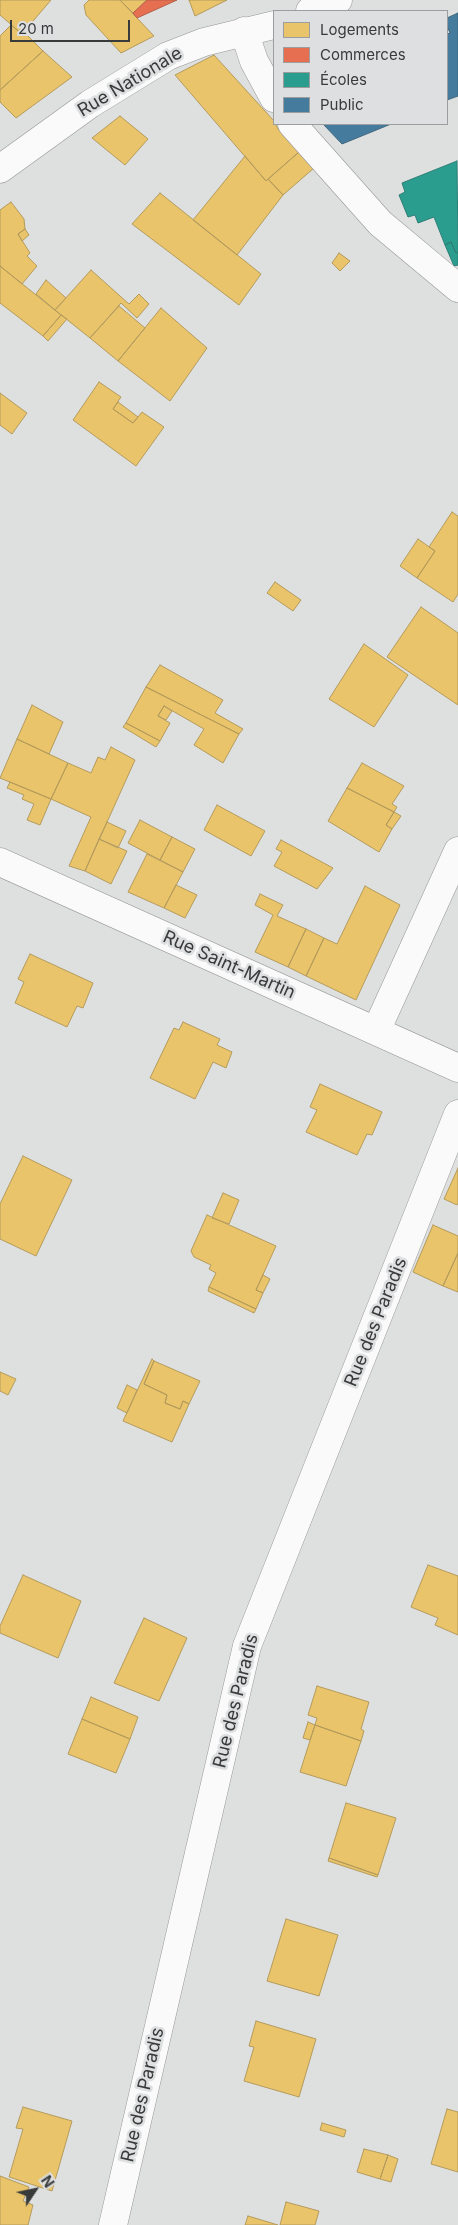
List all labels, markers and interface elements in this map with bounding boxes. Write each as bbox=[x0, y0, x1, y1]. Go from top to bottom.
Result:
scale bar bbox=[12, 10, 132, 42]
legend bbox=[273, 10, 448, 125]
text: 20 m bbox=[18, 19, 54, 38]
text: Logements bbox=[320, 20, 399, 39]
street label: Rue Nationale bbox=[74, 42, 186, 122]
text: Commerces bbox=[320, 45, 406, 64]
text: Écoles bbox=[320, 70, 367, 89]
text: Public bbox=[320, 95, 363, 114]
street label: Rue Saint-Martin bbox=[159, 926, 299, 1004]
street label: Rue des Paradis bbox=[340, 1254, 412, 1390]
street label: Rue des Paradis bbox=[209, 1632, 263, 1770]
street label: Rue des Paradis bbox=[117, 2026, 169, 2164]
north arrow bbox=[10, 2165, 60, 2215]
text: N bbox=[38, 2172, 58, 2191]

